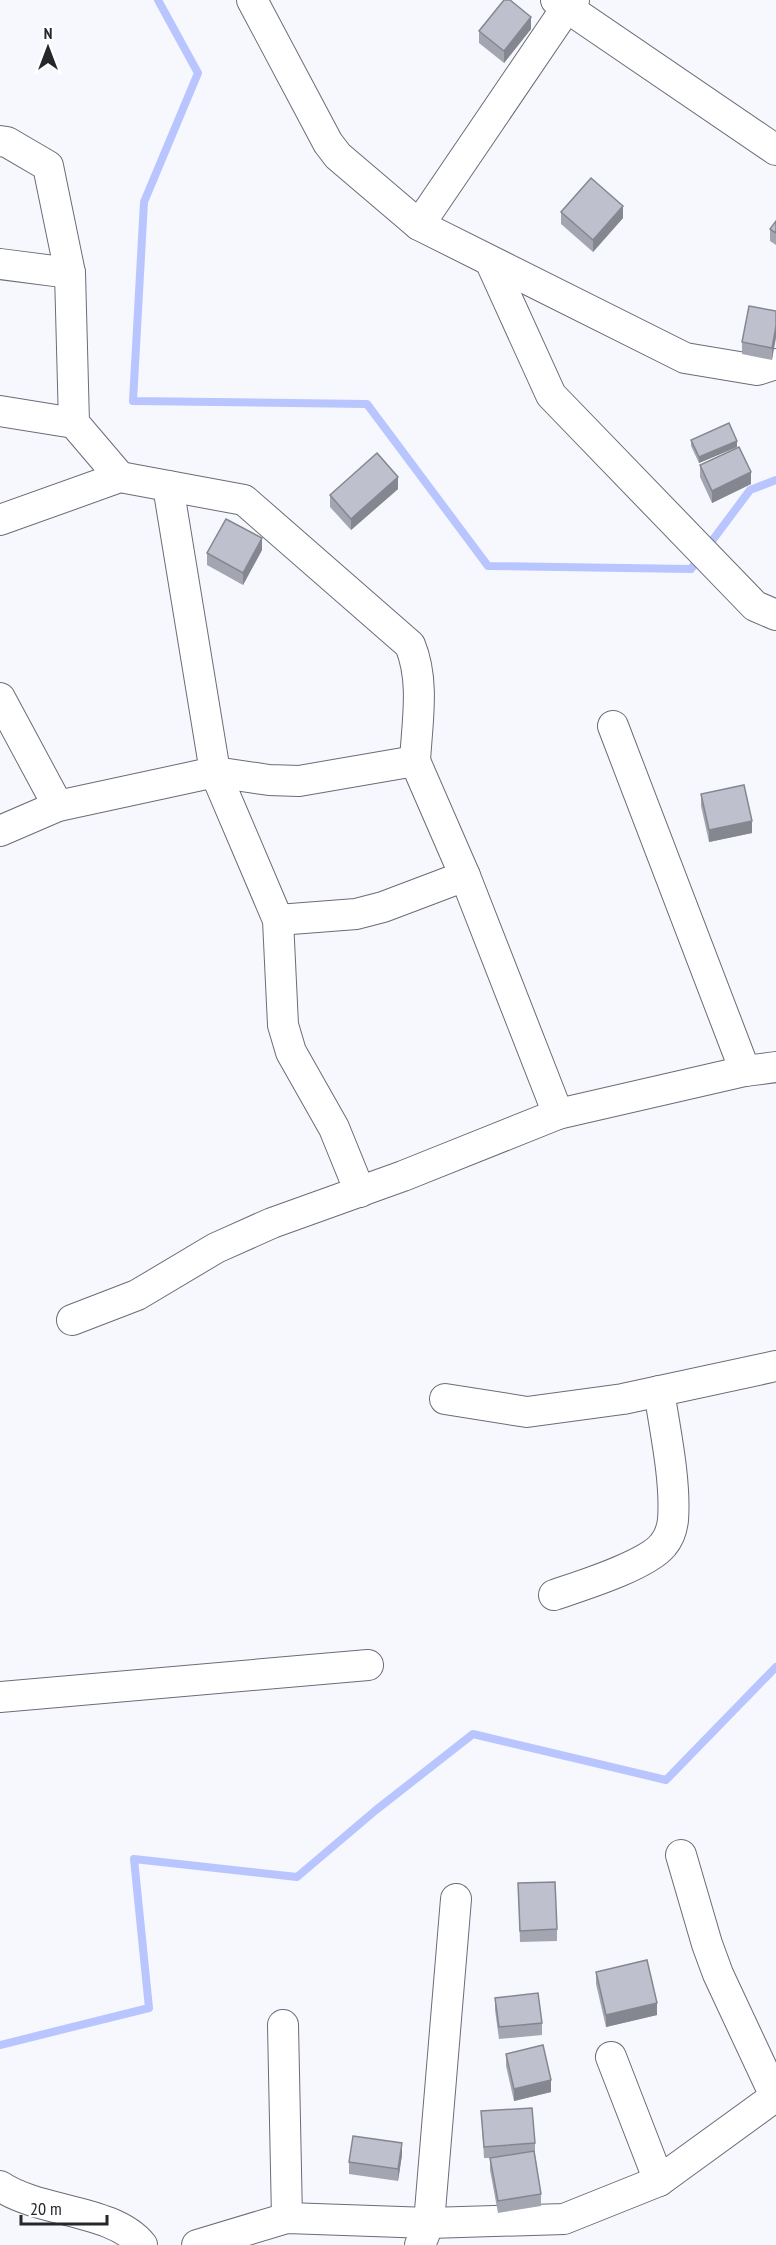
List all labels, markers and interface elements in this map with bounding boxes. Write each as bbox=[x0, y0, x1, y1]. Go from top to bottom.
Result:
north arrow bbox=[18, 18, 78, 78]
text: N bbox=[44, 23, 52, 43]
scale bar bbox=[21, 2188, 106, 2226]
text: 20 m bbox=[30, 2197, 62, 2220]

